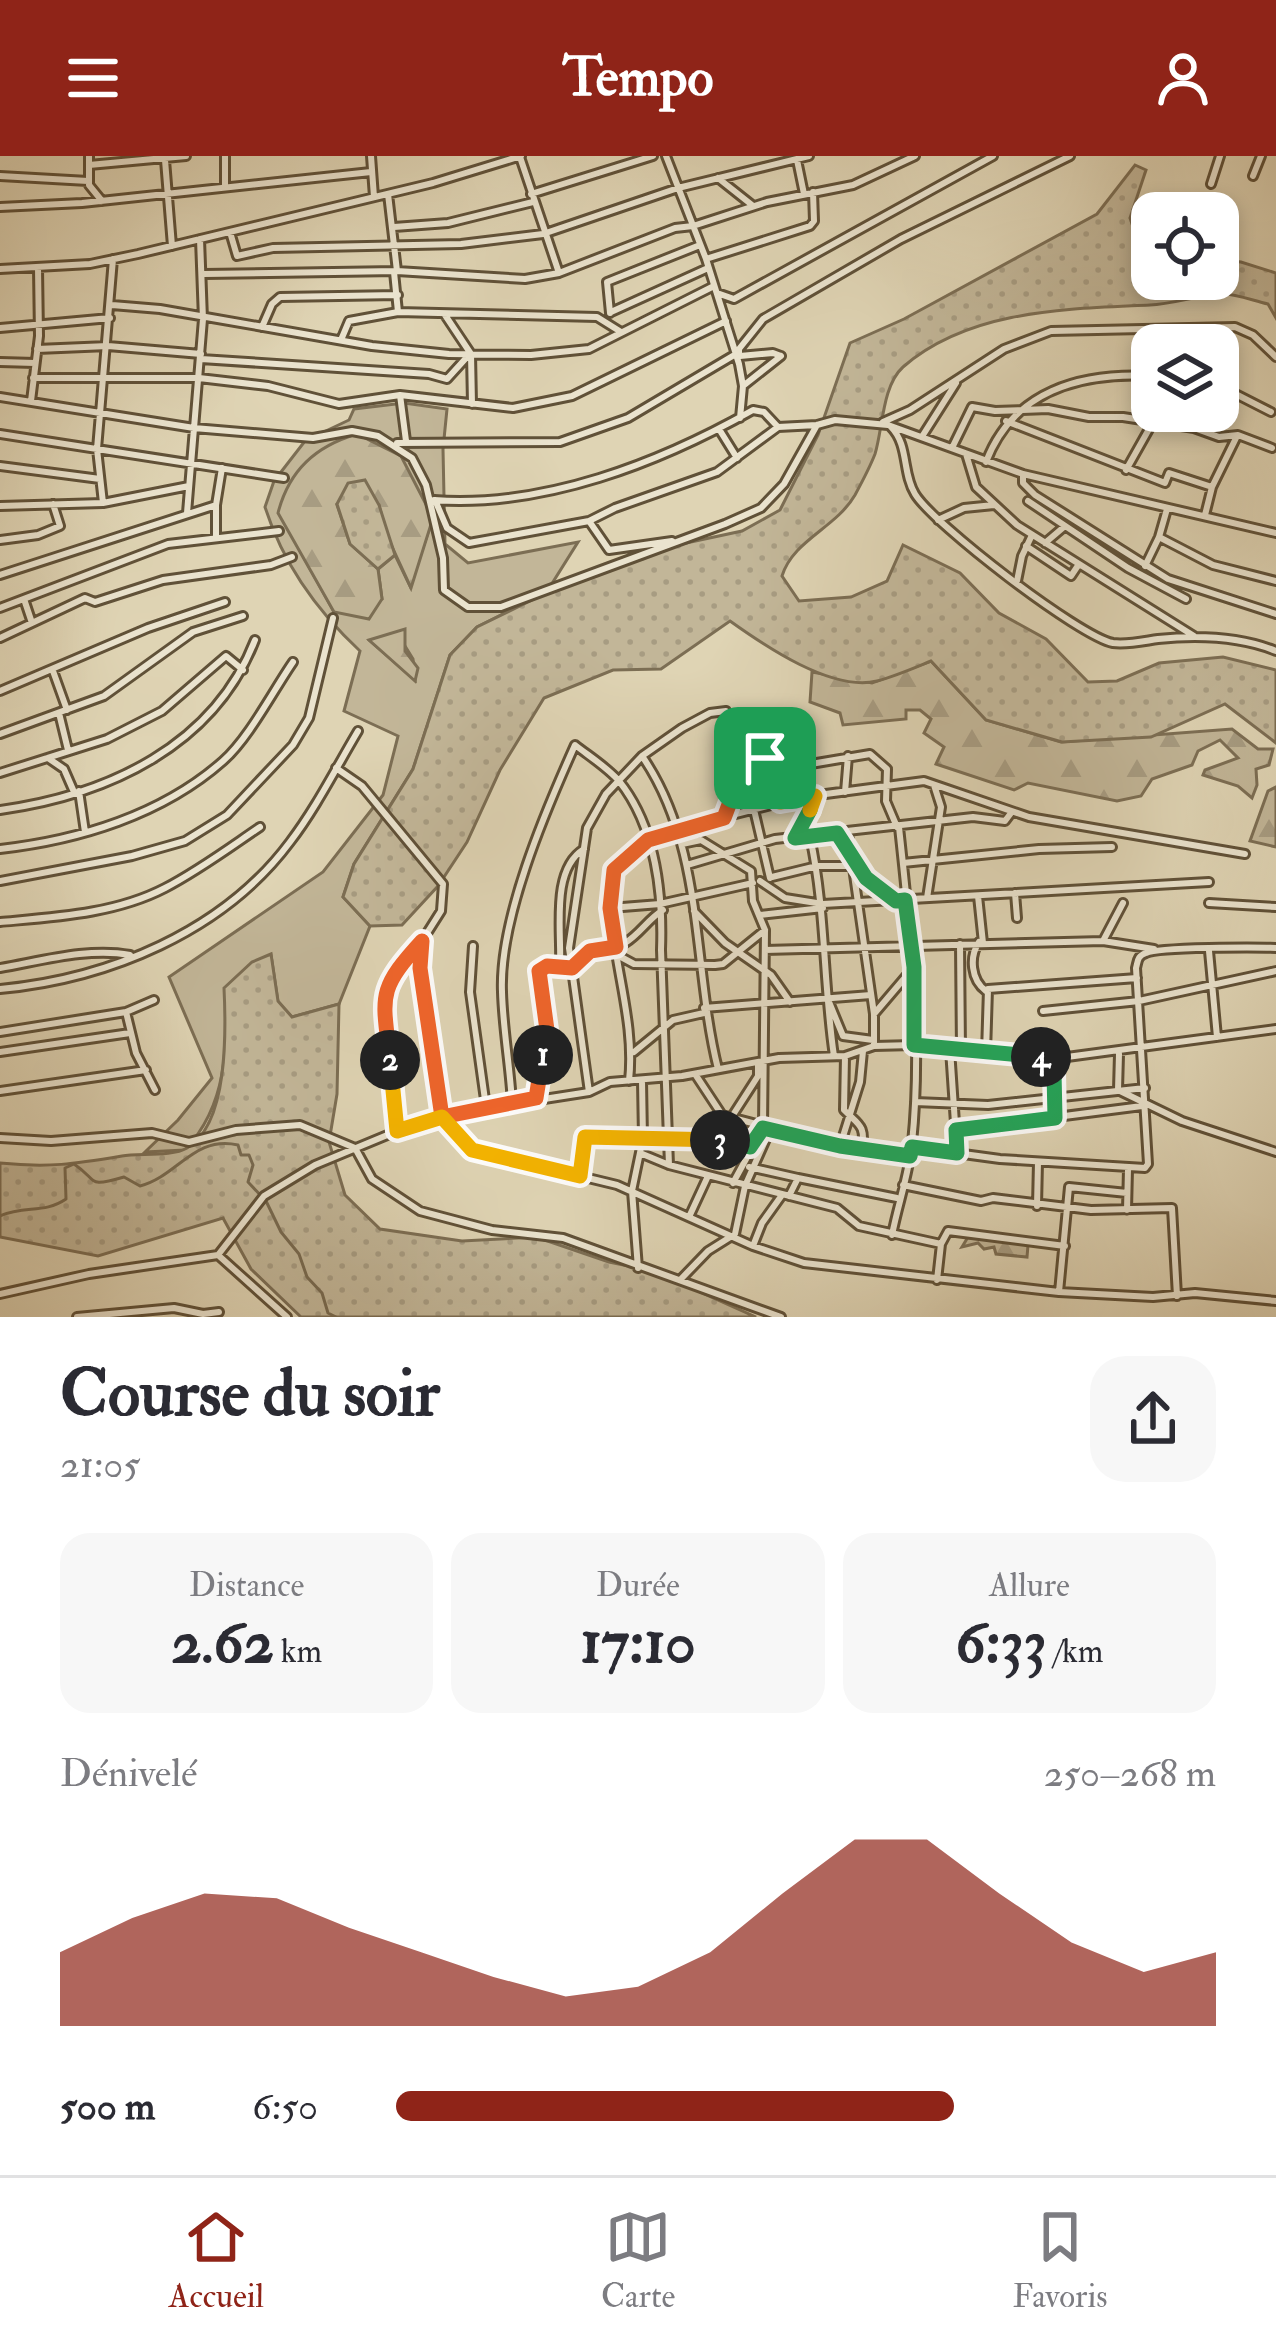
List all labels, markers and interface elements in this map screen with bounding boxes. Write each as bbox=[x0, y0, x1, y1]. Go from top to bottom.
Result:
text: Tempo bbox=[563, 44, 713, 112]
icon: menu bbox=[60, 45, 126, 111]
icon: person bbox=[1150, 45, 1216, 111]
map controls bbox=[1131, 192, 1239, 432]
button: locate bbox=[1131, 192, 1239, 300]
button: layers bbox=[1131, 324, 1239, 432]
pin bbox=[714, 707, 816, 809]
icon: arrive bbox=[732, 725, 798, 791]
pin: 1 bbox=[513, 1025, 573, 1085]
pin: 4 bbox=[1011, 1027, 1071, 1087]
pin: 2 bbox=[360, 1030, 420, 1090]
text: 1 bbox=[537, 1034, 549, 1075]
text: 4 bbox=[1032, 1036, 1050, 1077]
text: 2 bbox=[382, 1039, 398, 1080]
pin: 3 bbox=[690, 1110, 750, 1170]
text: 3 bbox=[714, 1119, 726, 1160]
text: Course du soir bbox=[60, 1353, 440, 1436]
button: share bbox=[1090, 1356, 1216, 1482]
text: 21:05 bbox=[60, 1440, 140, 1489]
text: Distance bbox=[189, 1565, 304, 1606]
text: Durée bbox=[596, 1565, 680, 1606]
text: Allure bbox=[989, 1565, 1070, 1606]
text: 2.62 bbox=[171, 1606, 274, 1681]
text: 17:10 bbox=[580, 1606, 696, 1681]
text: 6:33 bbox=[955, 1606, 1046, 1681]
text: km bbox=[274, 1631, 322, 1672]
text: /km bbox=[1046, 1631, 1103, 1672]
text: Dénivelé bbox=[60, 1749, 197, 1798]
text: 250–268 m bbox=[1044, 1749, 1216, 1798]
text: 500 m bbox=[60, 2082, 155, 2131]
text: 6:50 bbox=[252, 2082, 318, 2131]
tab: Accueil bbox=[168, 2204, 264, 2317]
tab: Carte bbox=[601, 2204, 675, 2317]
tab: Favoris bbox=[1012, 2204, 1107, 2317]

